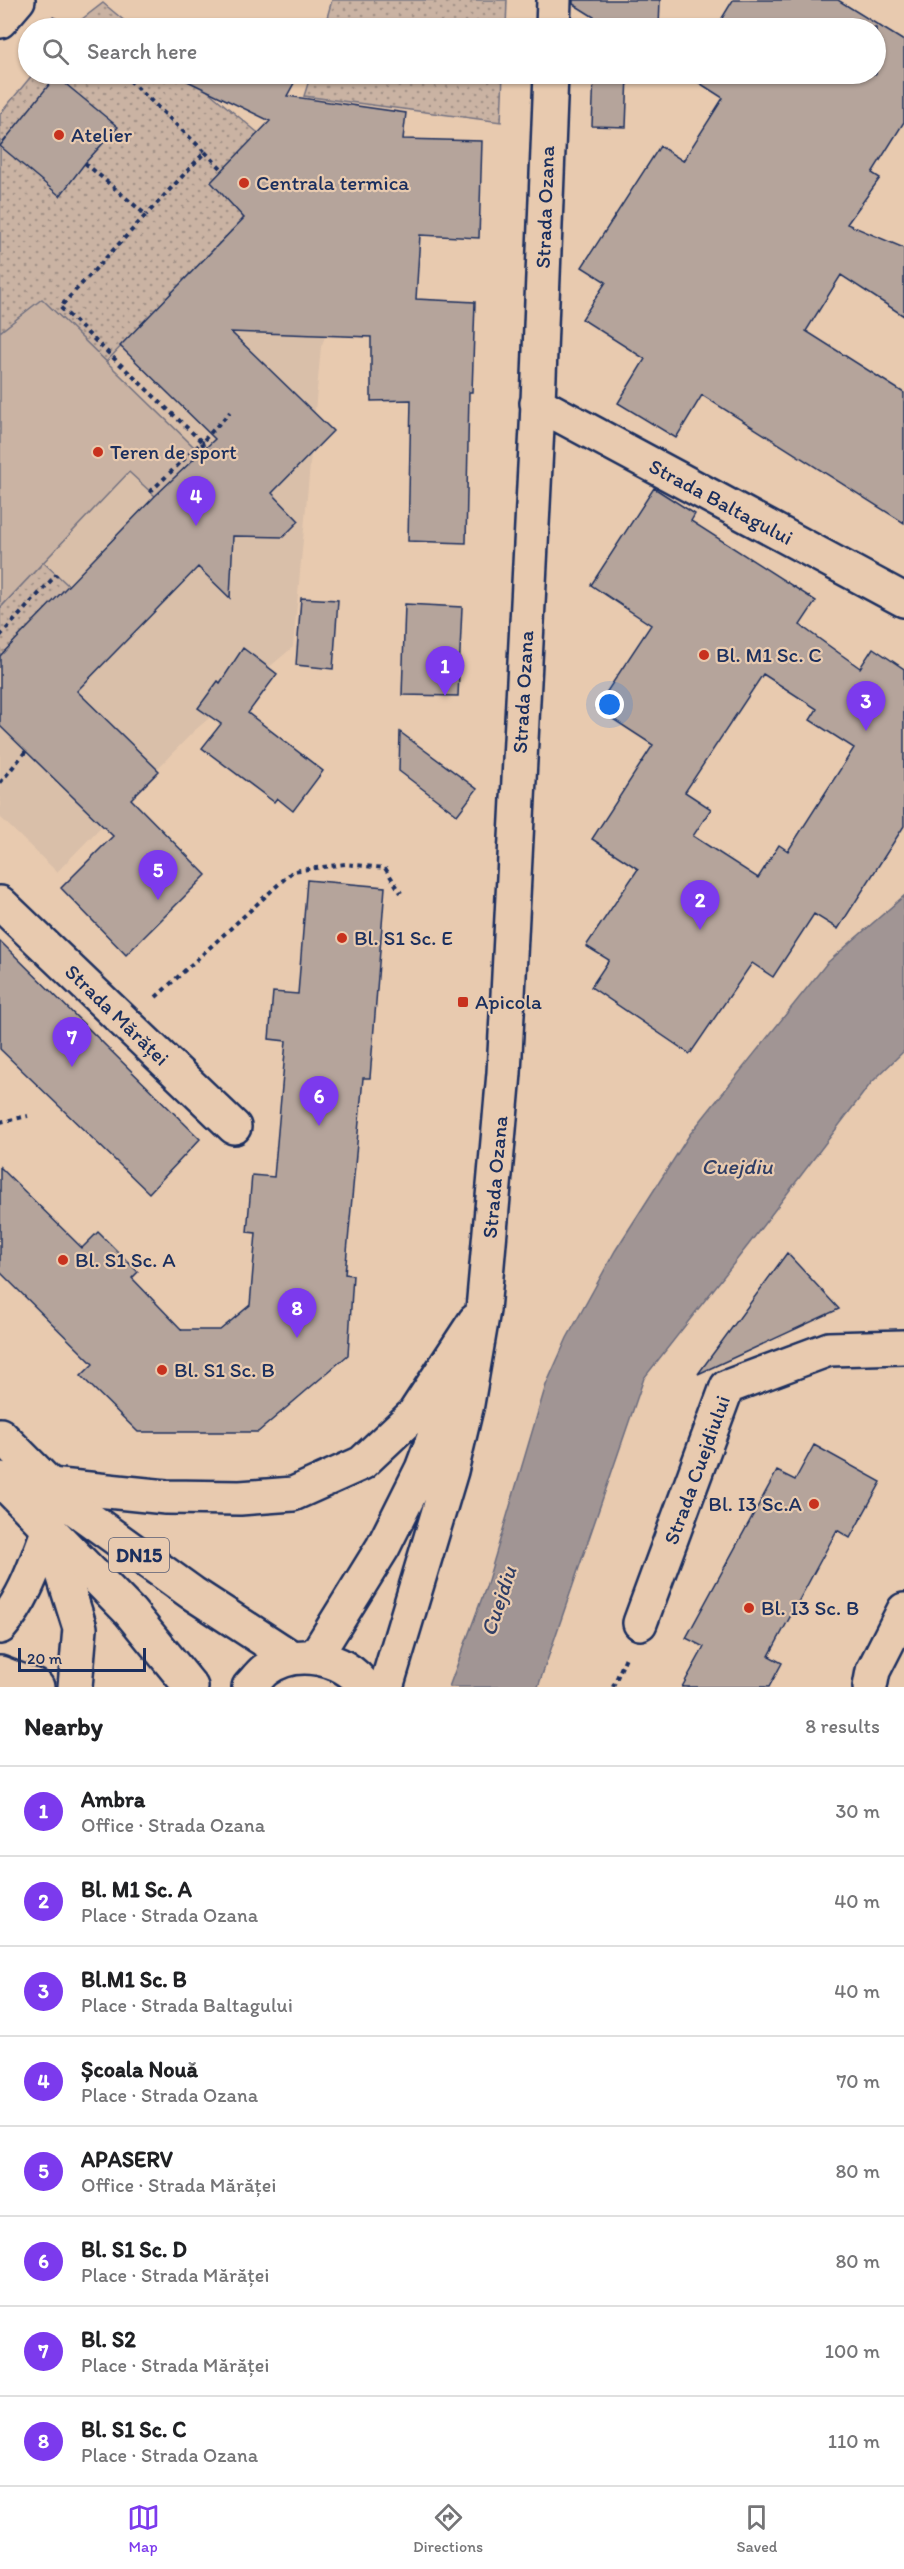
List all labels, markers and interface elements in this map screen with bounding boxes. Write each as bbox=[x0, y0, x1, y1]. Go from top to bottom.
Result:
search box bbox=[18, 18, 886, 84]
icon: search bbox=[39, 35, 72, 68]
text: Search here bbox=[87, 38, 197, 65]
place label: Atelier bbox=[71, 122, 133, 147]
marker: Atelier bbox=[52, 128, 66, 142]
street label: Strada Ozana bbox=[530, 145, 559, 269]
place label: Centrala termica bbox=[256, 170, 409, 195]
marker: Centrala termica bbox=[237, 176, 251, 190]
place label: Teren de sport bbox=[110, 439, 237, 464]
marker: Teren de sport bbox=[91, 445, 105, 459]
street label: Strada Baltagului bbox=[645, 453, 798, 550]
pin: 4 bbox=[176, 476, 216, 526]
street label: Strada Ozana bbox=[507, 630, 538, 754]
place label: Bl. M1 Sc. C bbox=[716, 642, 822, 667]
pin: 1 bbox=[426, 646, 464, 696]
marker: Bl. M1 Sc. C bbox=[697, 648, 711, 662]
pin: 3 bbox=[846, 682, 886, 731]
your location bbox=[595, 690, 624, 719]
pin: 5 bbox=[138, 850, 178, 900]
pin: 2 bbox=[680, 880, 720, 930]
place label: Bl. S1 Sc. E bbox=[354, 925, 453, 950]
marker: Bl. S1 Sc. E bbox=[335, 931, 349, 945]
street label: Strada Mărăței bbox=[60, 959, 175, 1071]
place label: Apicola bbox=[475, 989, 542, 1014]
marker: Apicola bbox=[456, 995, 470, 1009]
pin: 7 bbox=[52, 1018, 92, 1067]
pin: 6 bbox=[300, 1076, 338, 1126]
street label: Strada Ozana bbox=[477, 1115, 512, 1239]
water label: Cuejdiu bbox=[701, 1153, 774, 1180]
place label: Bl. S1 Sc. A bbox=[75, 1247, 176, 1272]
marker: Bl. S1 Sc. A bbox=[56, 1253, 70, 1267]
pin: 8 bbox=[278, 1288, 316, 1338]
place label: Bl. S1 Sc. B bbox=[174, 1357, 275, 1382]
marker: Bl. S1 Sc. B bbox=[155, 1363, 169, 1377]
street label: Strada Cuejdiului bbox=[658, 1392, 735, 1548]
place label: Bl. I3 Sc.A bbox=[708, 1491, 803, 1516]
marker: Bl. I3 Sc.A bbox=[807, 1497, 821, 1511]
road number: DN15 bbox=[109, 1538, 169, 1572]
water label: Cuejdiu bbox=[475, 1562, 523, 1639]
place label: Bl. I3 Sc. B bbox=[761, 1595, 859, 1620]
marker: Bl. I3 Sc. B bbox=[742, 1601, 756, 1615]
scale bar bbox=[18, 1645, 146, 1672]
text: 20 m bbox=[27, 1649, 62, 1668]
text: Nearby bbox=[24, 1710, 103, 1742]
text: 8 results bbox=[805, 1714, 880, 1738]
text: Ambra bbox=[81, 1786, 145, 1813]
text: 1 bbox=[39, 1799, 48, 1823]
text: 30 m bbox=[835, 1799, 880, 1823]
text: Office · Strada Ozana bbox=[81, 1813, 265, 1837]
text: Bl. M1 Sc. A bbox=[81, 1876, 192, 1903]
text: 2 bbox=[38, 1889, 49, 1913]
text: 40 m bbox=[834, 1889, 880, 1913]
text: Place · Strada Ozana bbox=[81, 1903, 258, 1927]
text: Bl.M1 Sc. B bbox=[81, 1966, 187, 1993]
text: 3 bbox=[38, 1979, 49, 2003]
text: 40 m bbox=[834, 1979, 880, 2003]
text: Place · Strada Baltagului bbox=[81, 1993, 293, 2017]
text: Școala Nouă bbox=[81, 2056, 198, 2083]
text: 4 bbox=[37, 2069, 50, 2093]
text: 70 m bbox=[836, 2069, 880, 2093]
text: Place · Strada Ozana bbox=[81, 2083, 258, 2107]
text: APASERV bbox=[81, 2146, 173, 2173]
text: 5 bbox=[38, 2159, 49, 2183]
text: 80 m bbox=[835, 2159, 880, 2183]
text: Office · Strada Mărăței bbox=[81, 2173, 276, 2197]
text: Bl. S1 Sc. D bbox=[81, 2236, 187, 2263]
text: 6 bbox=[38, 2249, 49, 2273]
text: 80 m bbox=[835, 2249, 880, 2273]
text: Place · Strada Mărăței bbox=[81, 2263, 269, 2287]
text: Bl. S2 bbox=[81, 2326, 136, 2353]
text: 7 bbox=[39, 2339, 48, 2363]
text: 100 m bbox=[825, 2339, 880, 2363]
text: Place · Strada Mărăței bbox=[81, 2353, 269, 2377]
text: Bl. S1 Sc. C bbox=[81, 2416, 187, 2443]
text: 8 bbox=[38, 2429, 49, 2453]
text: 110 m bbox=[828, 2429, 880, 2453]
text: Place · Strada Ozana bbox=[81, 2443, 258, 2467]
tab: Map bbox=[127, 2501, 160, 2556]
tab: Directions bbox=[413, 2501, 483, 2556]
tab: Saved bbox=[737, 2501, 777, 2556]

